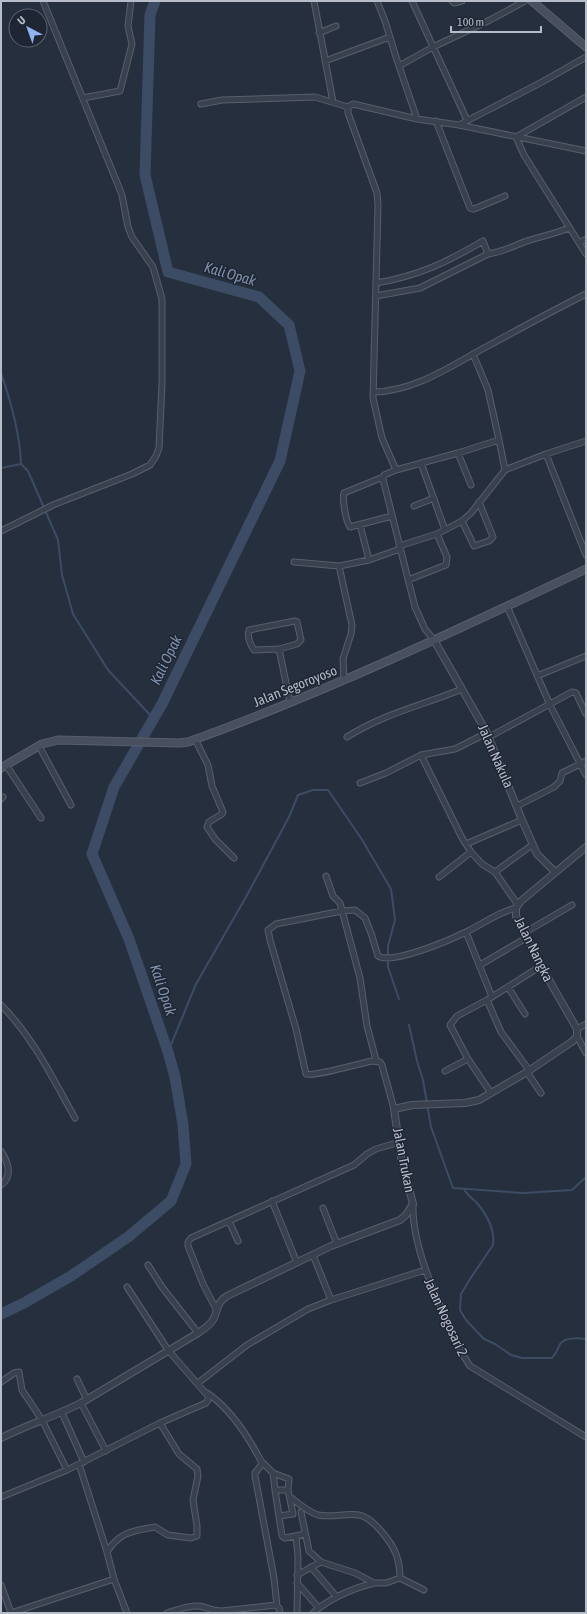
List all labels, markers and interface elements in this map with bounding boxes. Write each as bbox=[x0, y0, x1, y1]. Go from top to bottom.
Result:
north arrow bbox=[8, 8, 48, 48]
scale bar bbox=[451, 8, 541, 34]
text: U bbox=[15, 14, 28, 27]
text: 100 m bbox=[457, 15, 484, 29]
water label: Kali Opak bbox=[202, 258, 258, 289]
water label: Kali Opak bbox=[146, 632, 185, 687]
street label: Jalan Segoroyoso bbox=[251, 662, 339, 710]
street label: Jalan Nakula bbox=[475, 722, 517, 790]
street label: Jalan Nangka bbox=[511, 914, 557, 984]
water label: Kali Opak bbox=[147, 962, 180, 1018]
street label: Jalan Trukan bbox=[390, 1126, 418, 1194]
street label: Jalan Nogosari 2 bbox=[421, 1275, 471, 1359]

